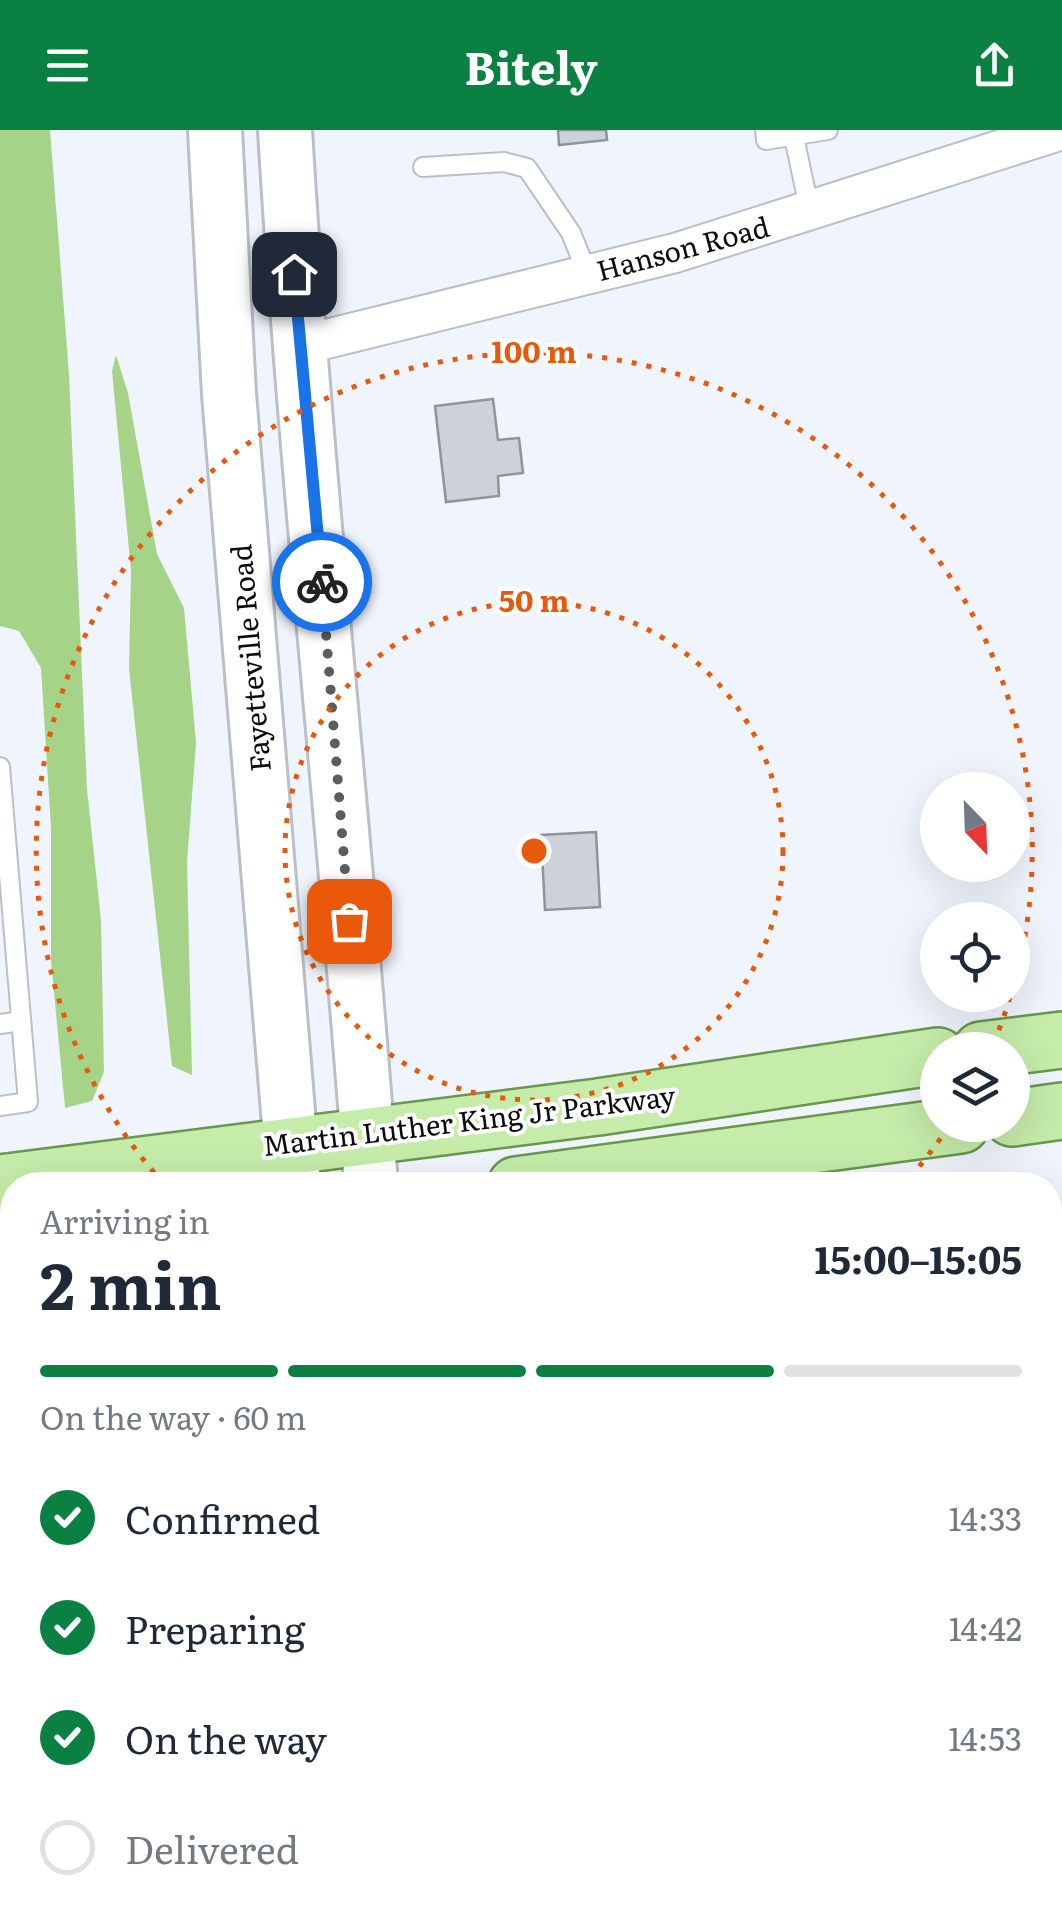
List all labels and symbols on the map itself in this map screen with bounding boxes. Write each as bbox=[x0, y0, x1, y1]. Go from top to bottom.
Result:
street label: Hanson Road bbox=[591, 204, 774, 290]
pin bbox=[252, 232, 337, 317]
text: 100 m bbox=[491, 328, 577, 372]
courier bbox=[272, 532, 372, 632]
street label: Fayetteville Road bbox=[218, 543, 280, 774]
text: 50 m bbox=[499, 577, 569, 621]
north arrow bbox=[920, 772, 1030, 882]
centre of rings bbox=[516, 833, 552, 869]
pin bbox=[307, 879, 392, 964]
street label: Martin Luther King Jr Parkway bbox=[260, 1073, 679, 1165]

